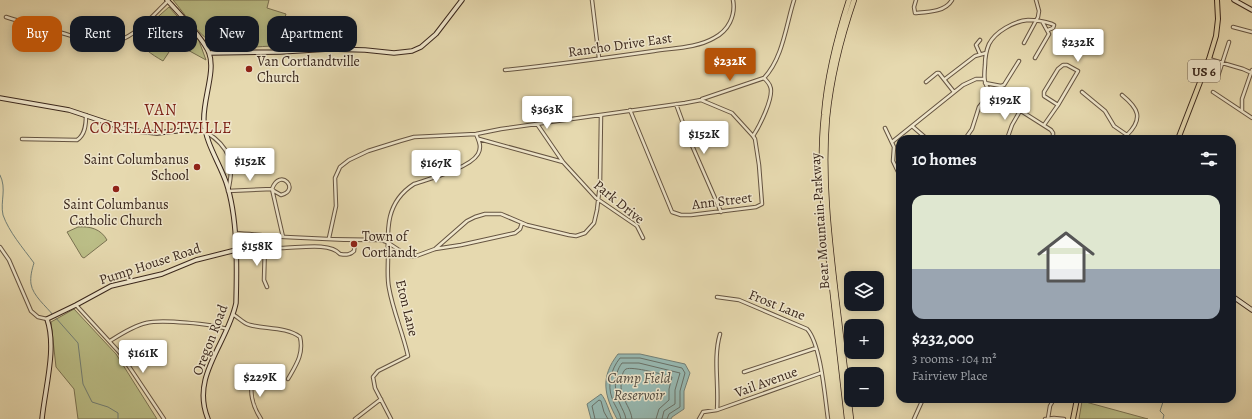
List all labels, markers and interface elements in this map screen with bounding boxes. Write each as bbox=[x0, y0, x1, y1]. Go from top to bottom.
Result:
chip: Buy bbox=[12, 16, 62, 52]
chip: Rent bbox=[70, 16, 125, 52]
chip: Filters bbox=[133, 16, 197, 52]
chip: New bbox=[205, 16, 259, 52]
chip: Apartment bbox=[267, 16, 357, 52]
street label: Rancho Drive East bbox=[567, 28, 673, 62]
pin: $232K bbox=[1050, 29, 1106, 63]
text: $232K bbox=[1062, 33, 1094, 50]
pin: $232K bbox=[702, 48, 758, 82]
place label: Van Cortlandtville Church bbox=[256, 52, 360, 87]
text: $232K bbox=[714, 52, 746, 69]
road number: US 6 bbox=[1188, 60, 1220, 82]
marker: Van Cortlandtville Church bbox=[244, 64, 254, 74]
pin: $192K bbox=[977, 87, 1033, 121]
text: $192K bbox=[989, 91, 1021, 108]
pin: $363K bbox=[519, 96, 575, 130]
district label: VAN CORTLANDTVILLE bbox=[89, 99, 233, 139]
text: $363K bbox=[531, 100, 563, 117]
pin: $152K bbox=[676, 121, 732, 155]
text: $152K bbox=[688, 125, 720, 142]
pin: $152K bbox=[222, 148, 278, 182]
text: 10 homes bbox=[912, 148, 977, 171]
icon: filters bbox=[1198, 148, 1220, 170]
place label: Saint Columbanus School bbox=[84, 150, 190, 185]
pin: $167K bbox=[408, 150, 464, 184]
street label: Bear Mountain Parkway bbox=[806, 151, 834, 290]
text: $152K bbox=[234, 152, 266, 169]
text: $167K bbox=[421, 154, 451, 171]
marker: Saint Columbanus School bbox=[192, 162, 202, 172]
street label: Park Drive bbox=[590, 176, 648, 228]
marker: Saint Columbanus Catholic Church bbox=[111, 184, 121, 194]
street label: Ann Street bbox=[690, 188, 754, 214]
place label: Saint Columbanus Catholic Church bbox=[63, 195, 169, 230]
icon: home bbox=[1030, 221, 1102, 293]
place label: Town of Cortlandt bbox=[362, 227, 418, 262]
pin: $158K bbox=[229, 233, 285, 267]
text: $158K bbox=[241, 237, 273, 254]
street label: Pump House Road bbox=[97, 238, 204, 289]
marker: Town of Cortlandt bbox=[349, 239, 359, 249]
map controls bbox=[844, 271, 884, 407]
button: layers bbox=[844, 271, 884, 311]
street label: Eton Lane bbox=[391, 278, 423, 338]
street label: Frost Lane bbox=[746, 285, 808, 325]
street label: Oregon Road bbox=[188, 301, 232, 378]
button: + bbox=[844, 319, 884, 359]
text: $232,000 bbox=[912, 327, 974, 350]
pin: $161K bbox=[115, 340, 171, 374]
text: $161K bbox=[128, 344, 158, 361]
text: 3 rooms · 104 m² bbox=[912, 350, 996, 367]
street label: Vail Avenue bbox=[731, 362, 800, 403]
pin: $229K bbox=[232, 364, 288, 398]
button: − bbox=[844, 367, 884, 407]
text: Fairview Place bbox=[912, 367, 988, 384]
text: $229K bbox=[243, 368, 277, 385]
water label: Camp Field Reservoir bbox=[607, 368, 671, 405]

